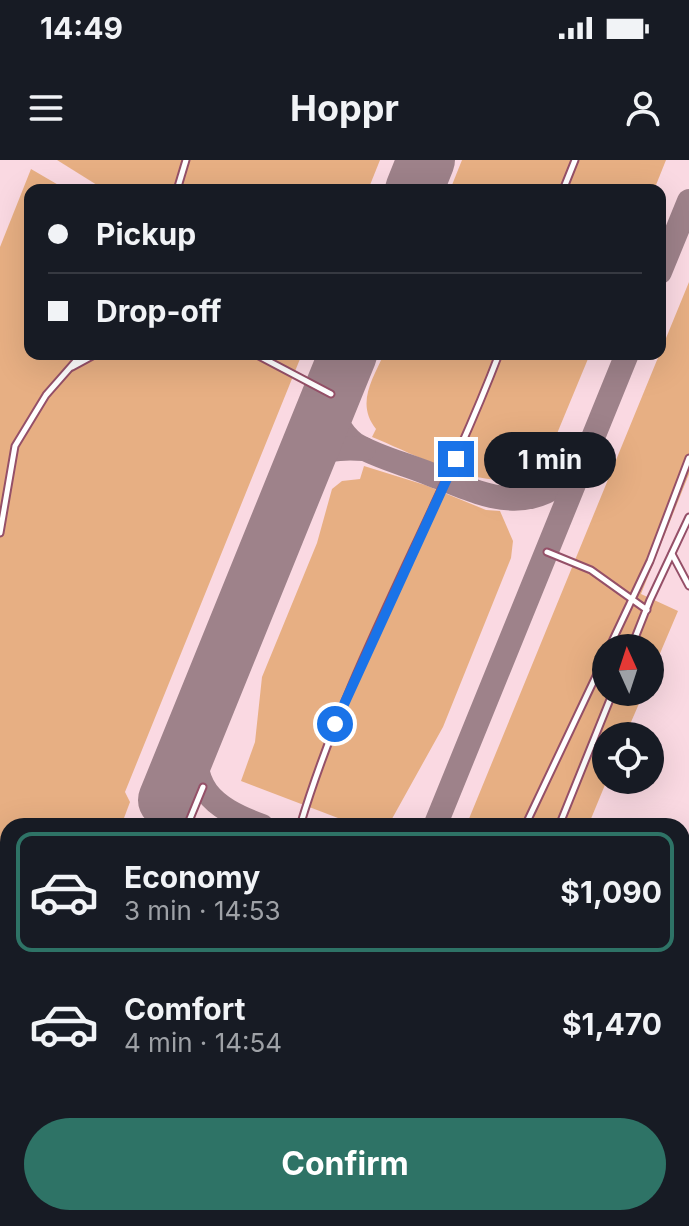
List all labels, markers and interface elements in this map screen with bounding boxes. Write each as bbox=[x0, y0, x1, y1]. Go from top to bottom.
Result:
text: 14:49 bbox=[40, 10, 123, 46]
icon: menu bbox=[24, 86, 68, 130]
text: Hoppr bbox=[290, 86, 399, 130]
icon: person bbox=[621, 86, 665, 130]
text: Pickup bbox=[96, 216, 196, 252]
text: Drop-off bbox=[96, 293, 222, 329]
callout: 1 min bbox=[484, 431, 616, 487]
route end bbox=[438, 441, 474, 477]
text: 1 min bbox=[518, 444, 582, 475]
north arrow bbox=[592, 634, 664, 706]
map controls bbox=[592, 634, 664, 794]
route start bbox=[317, 706, 353, 742]
button: locate bbox=[592, 722, 664, 794]
icon: car bbox=[28, 856, 100, 928]
text: Economy bbox=[124, 859, 260, 895]
text: $1,090 bbox=[560, 874, 662, 910]
text: 3 min · 14:53 bbox=[124, 895, 281, 926]
icon: car bbox=[28, 988, 100, 1060]
text: Comfort bbox=[124, 991, 245, 1027]
text: $1,470 bbox=[562, 1006, 662, 1042]
text: 4 min · 14:54 bbox=[124, 1027, 282, 1058]
button: Confirm bbox=[24, 1118, 666, 1210]

